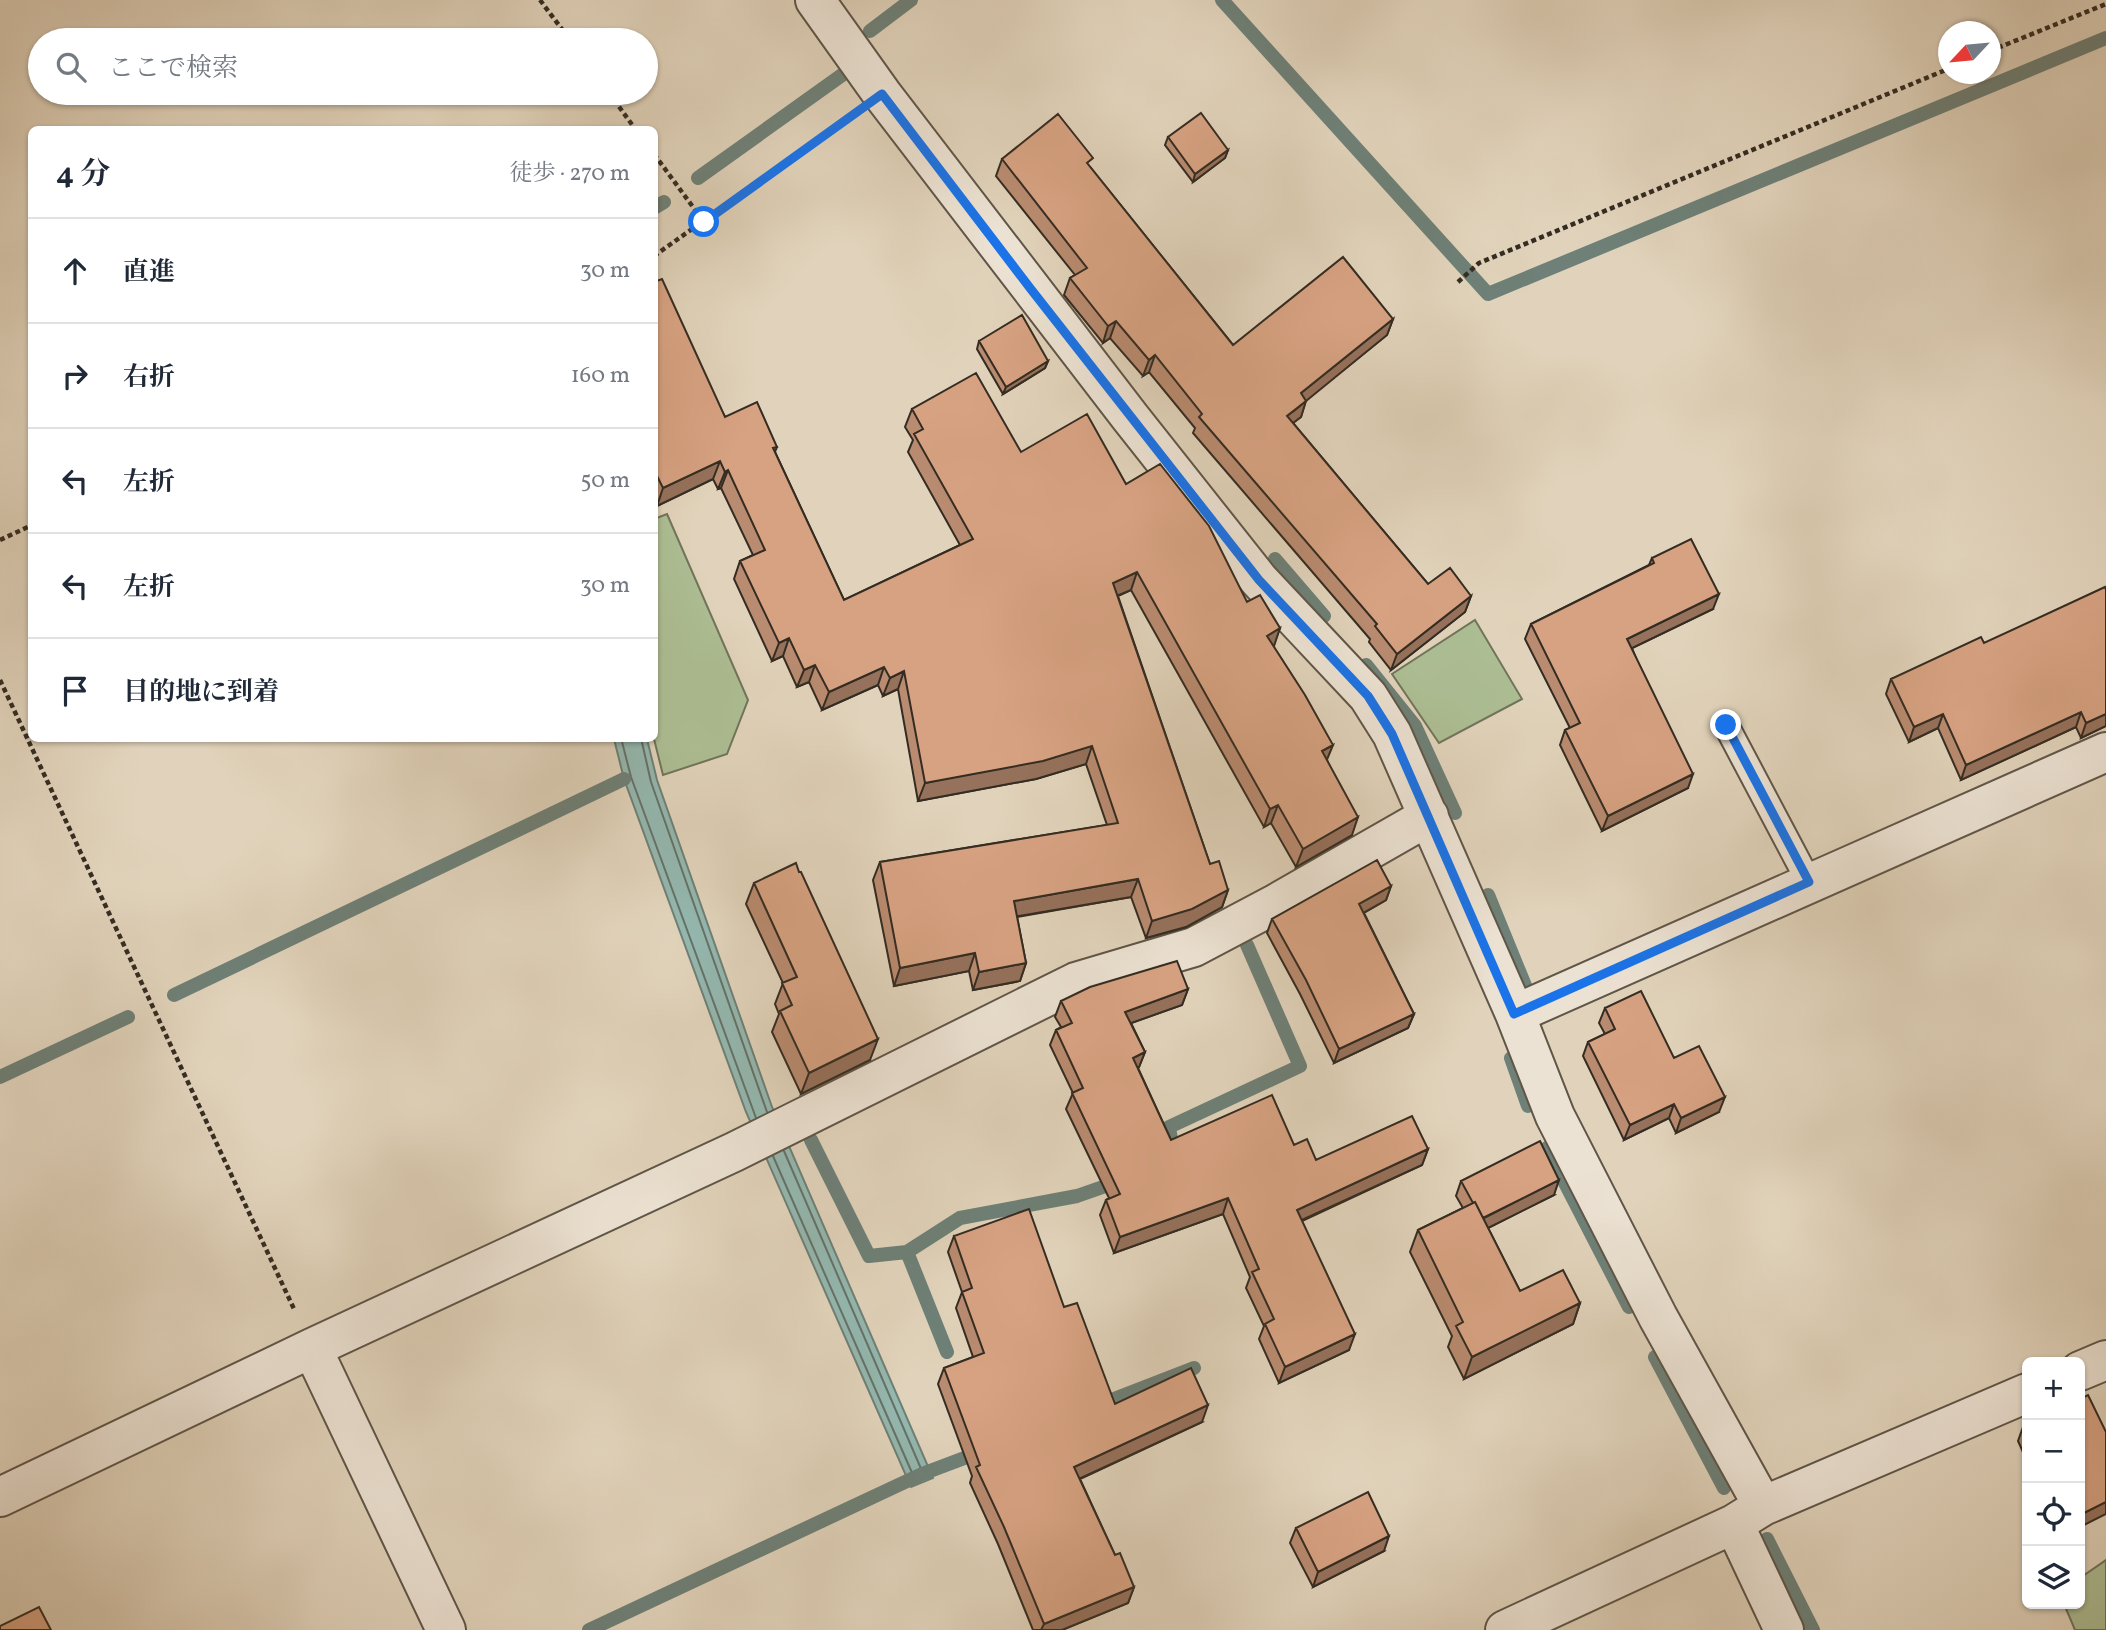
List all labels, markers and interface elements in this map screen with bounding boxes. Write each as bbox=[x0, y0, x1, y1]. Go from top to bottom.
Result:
north arrow bbox=[1938, 21, 2001, 84]
search box bbox=[28, 28, 658, 105]
icon: search bbox=[52, 48, 90, 86]
text: ここで検索 bbox=[108, 51, 238, 87]
text: 4 分 bbox=[56, 154, 110, 196]
text: 徒歩 · 270 m bbox=[510, 158, 630, 190]
route start bbox=[688, 206, 719, 237]
icon: ahead bbox=[56, 252, 94, 290]
text: 直進 bbox=[123, 255, 175, 291]
text: 30 m bbox=[580, 255, 630, 287]
icon: right bbox=[56, 357, 94, 395]
text: 右折 bbox=[123, 360, 175, 396]
text: 160 m bbox=[571, 360, 630, 392]
icon: left bbox=[56, 462, 94, 500]
text: 左折 bbox=[123, 465, 175, 501]
text: 50 m bbox=[581, 465, 630, 497]
icon: left bbox=[56, 567, 94, 605]
text: 左折 bbox=[123, 570, 175, 606]
text: 30 m bbox=[580, 570, 630, 602]
icon: arrive bbox=[56, 672, 94, 710]
text: 目的地に到着 bbox=[123, 675, 279, 711]
route end bbox=[1710, 709, 1741, 740]
map controls bbox=[2022, 1357, 2085, 1609]
button: + bbox=[2022, 1357, 2085, 1420]
button: − bbox=[2022, 1420, 2085, 1483]
button: locate bbox=[2022, 1483, 2085, 1546]
button: layers bbox=[2022, 1546, 2085, 1609]

